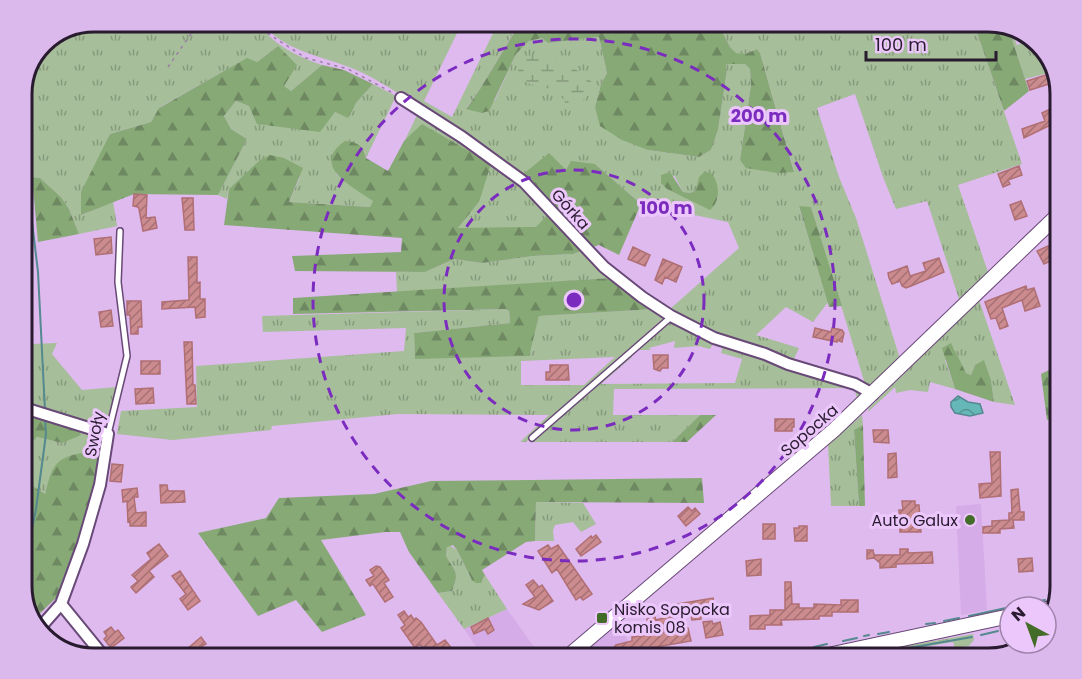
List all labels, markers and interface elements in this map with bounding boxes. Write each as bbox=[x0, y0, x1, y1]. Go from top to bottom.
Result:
scale bar bbox=[866, 24, 996, 62]
text: 100 m bbox=[875, 32, 927, 57]
text: 200 m bbox=[731, 103, 787, 128]
street label: Górka bbox=[546, 184, 595, 235]
text: 100 m bbox=[639, 195, 693, 220]
centre of rings bbox=[564, 290, 584, 310]
street label: Sopocka bbox=[776, 399, 843, 462]
street label: Swoły bbox=[79, 409, 110, 459]
place label: Auto Galux bbox=[872, 509, 958, 532]
marker: Auto Galux bbox=[963, 513, 977, 527]
north arrow bbox=[998, 595, 1058, 655]
place label: Nisko Sopocka komis 08 bbox=[614, 598, 730, 639]
text: N bbox=[1006, 601, 1031, 627]
marker: Nisko Sopocka komis 08 bbox=[595, 611, 609, 625]

